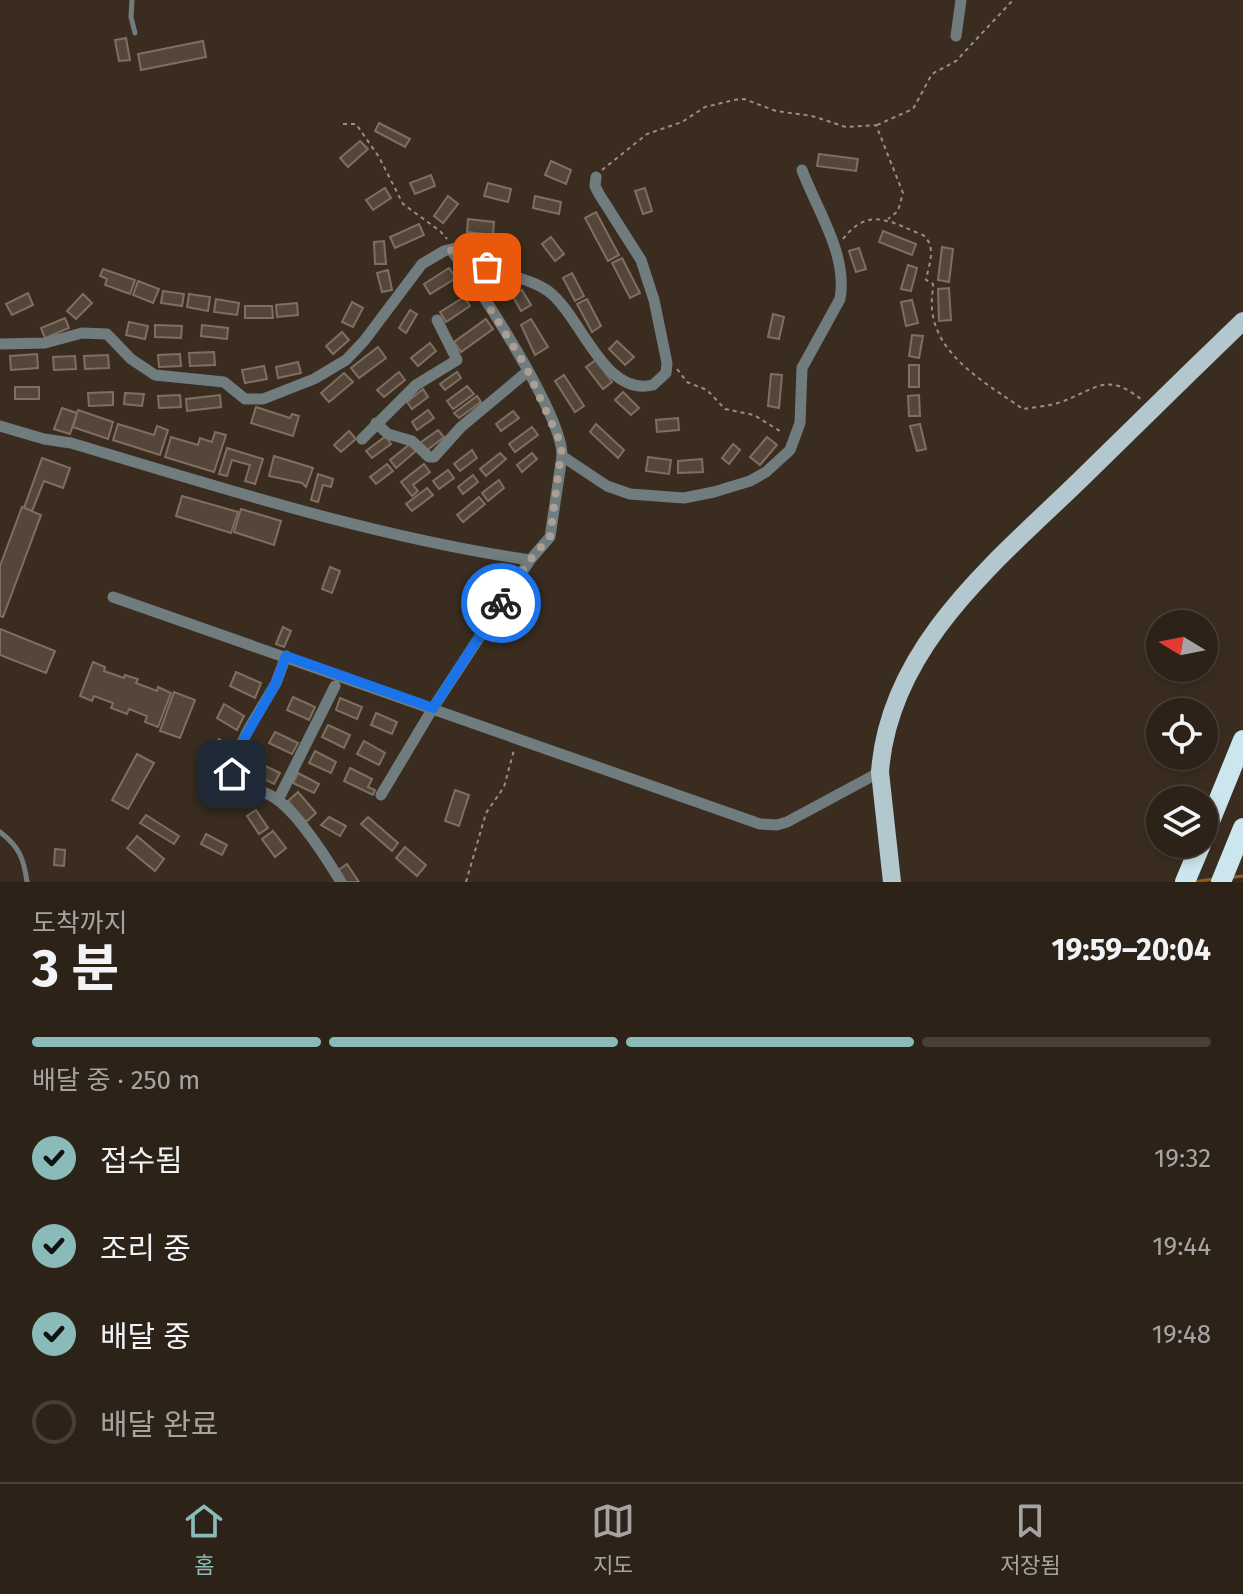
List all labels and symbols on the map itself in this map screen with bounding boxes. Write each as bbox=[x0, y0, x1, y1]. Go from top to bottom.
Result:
pin bbox=[453, 233, 521, 301]
courier bbox=[461, 563, 541, 643]
north arrow bbox=[1146, 610, 1218, 682]
pin bbox=[198, 740, 266, 808]

